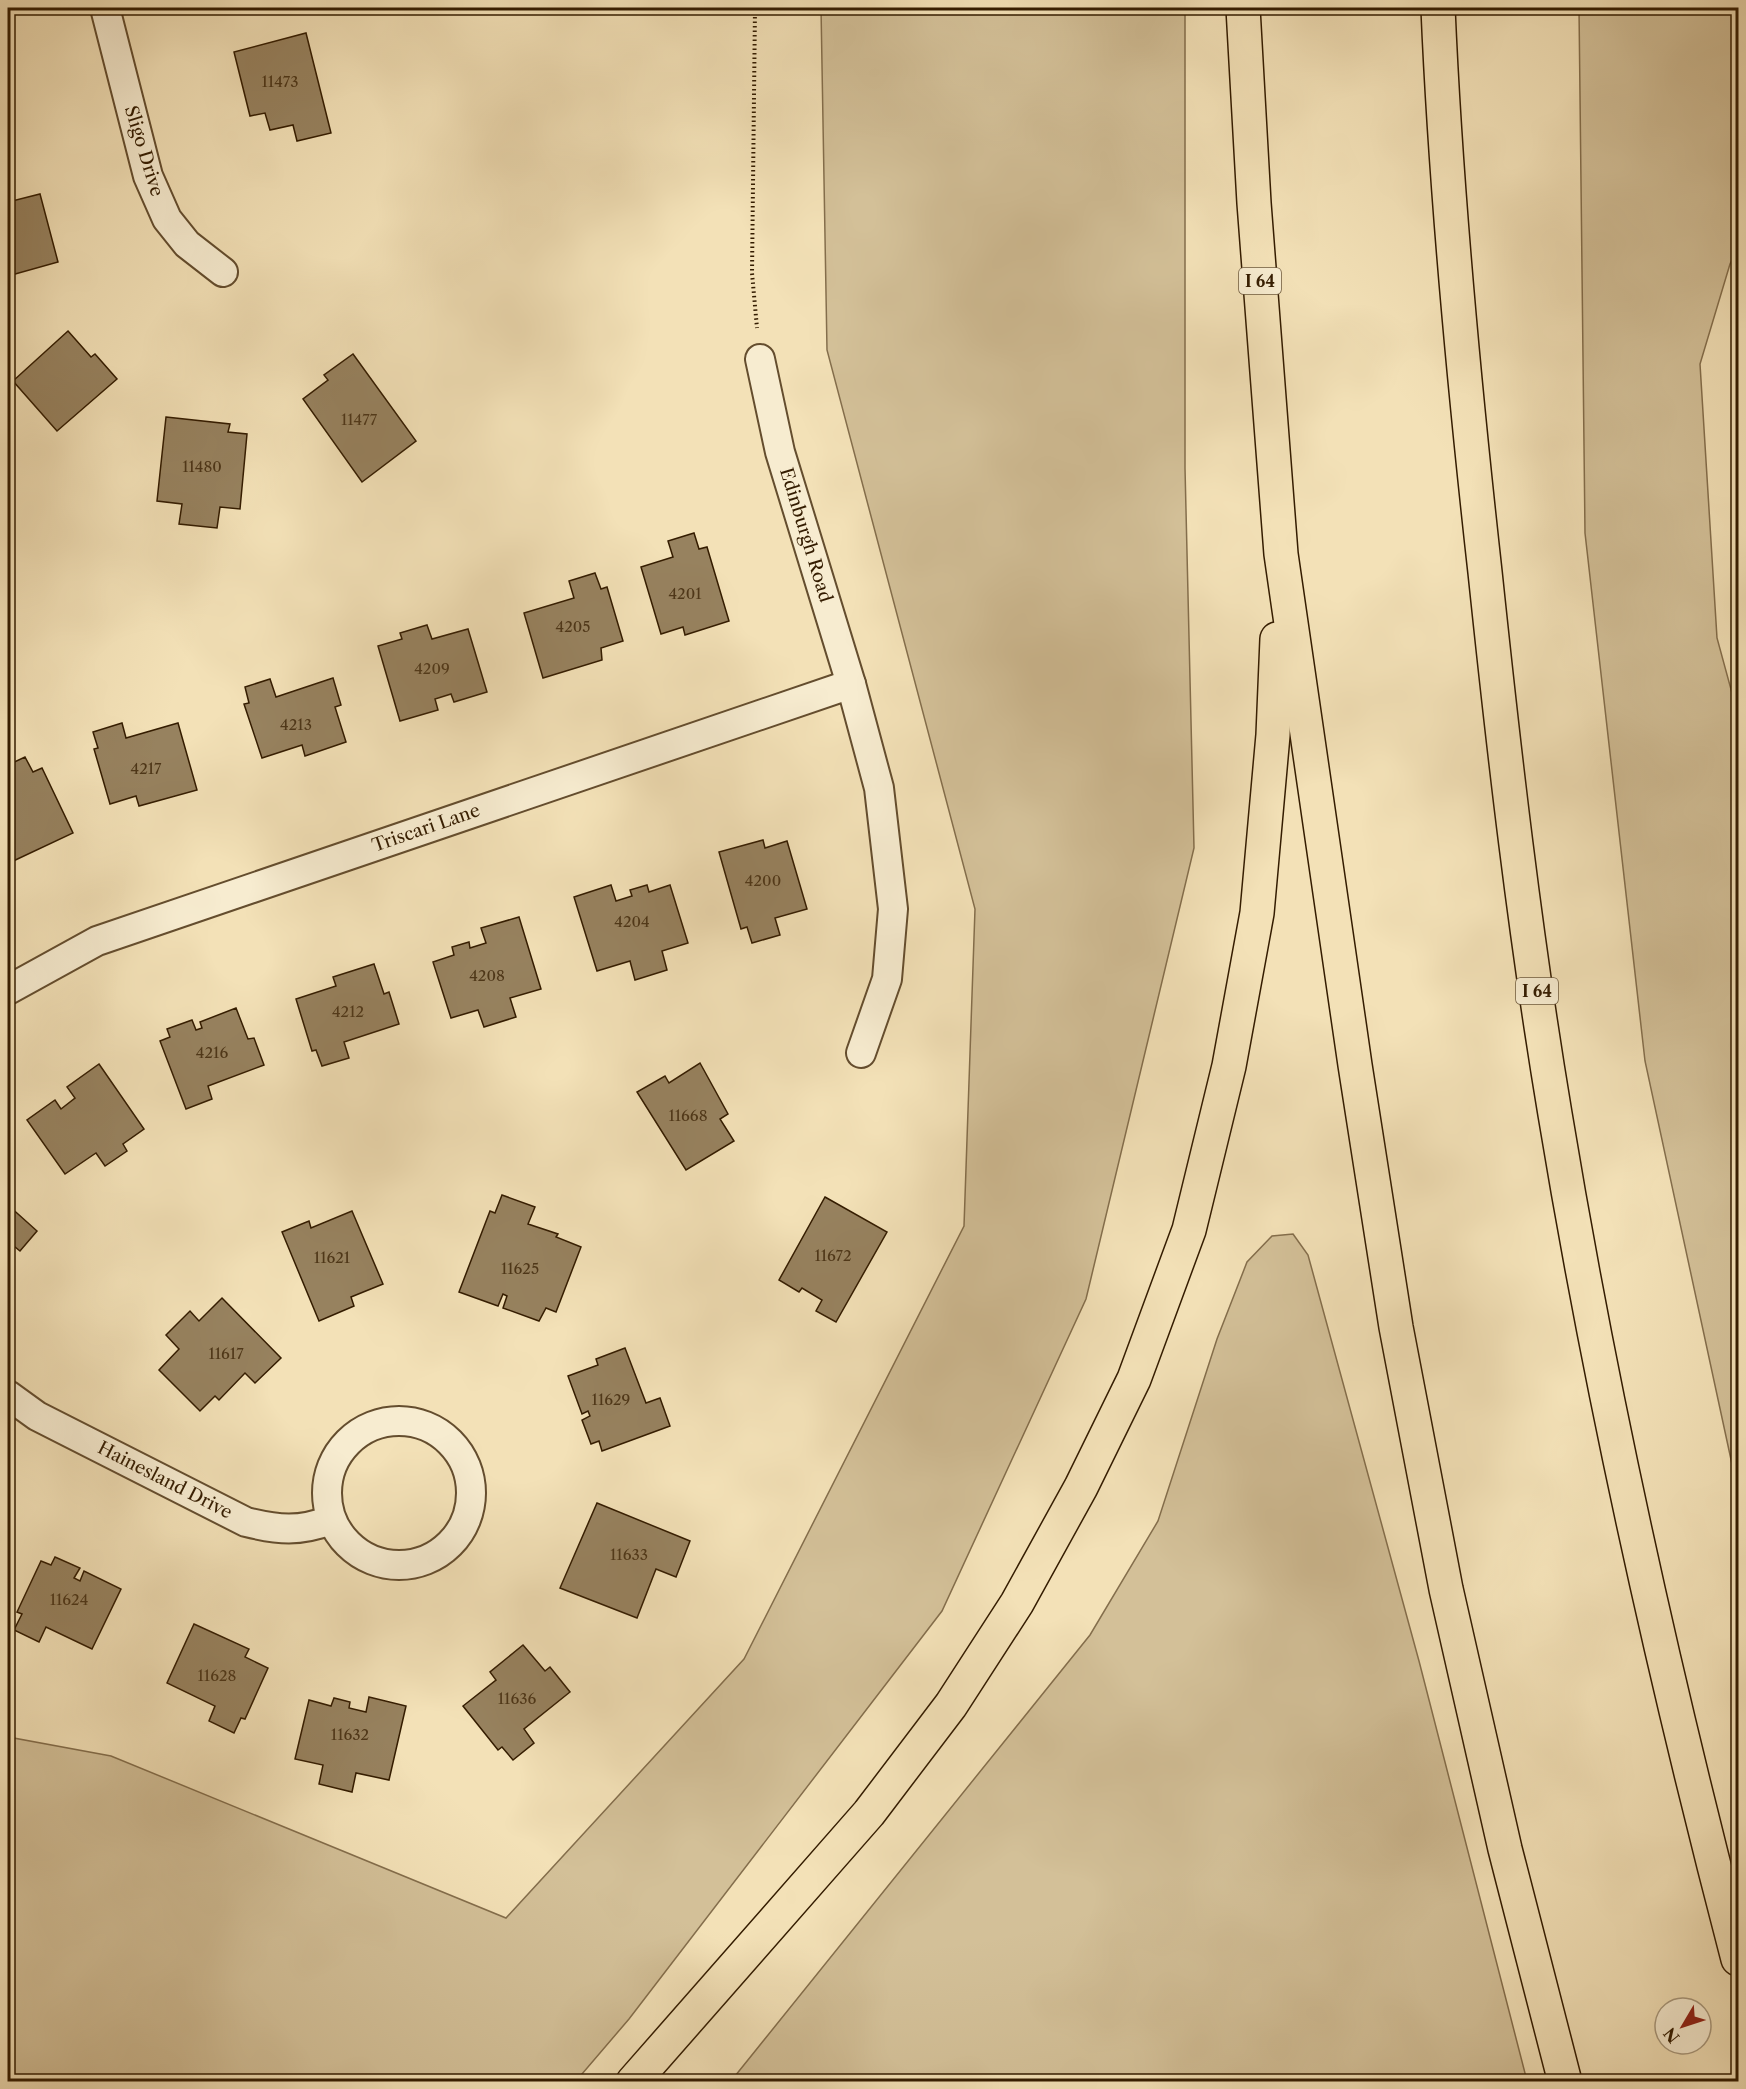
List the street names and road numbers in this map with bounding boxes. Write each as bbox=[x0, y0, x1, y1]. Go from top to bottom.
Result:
street label: Sligo Drive bbox=[120, 103, 168, 199]
road number: I 64 bbox=[1239, 268, 1281, 294]
street label: Edinburgh Road bbox=[775, 465, 837, 605]
street label: Triscari Lane bbox=[369, 799, 483, 857]
road number: I 64 bbox=[1516, 978, 1558, 1004]
street label: Hainesland Drive bbox=[94, 1437, 236, 1523]

